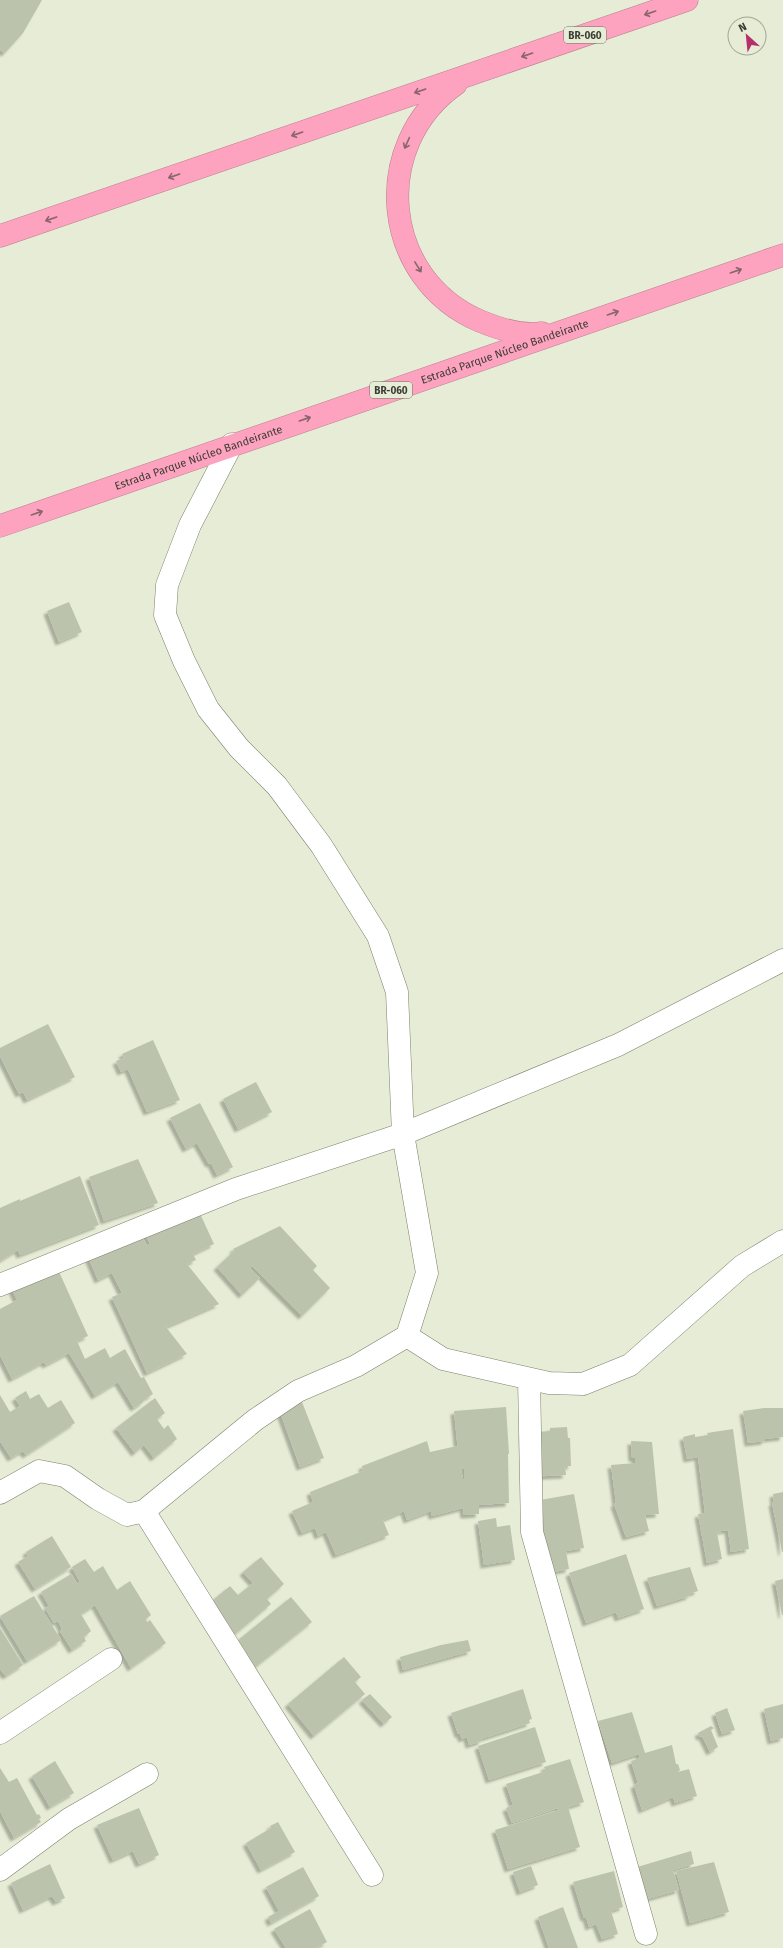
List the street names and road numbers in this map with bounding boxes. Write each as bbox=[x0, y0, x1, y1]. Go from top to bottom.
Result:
road number: BR-060 bbox=[564, 27, 606, 43]
street label: Estrada Parque Núcleo Bandeirante bbox=[419, 317, 590, 387]
road number: BR-060 bbox=[370, 382, 412, 398]
street label: Estrada Parque Núcleo Bandeirante bbox=[113, 423, 284, 493]

